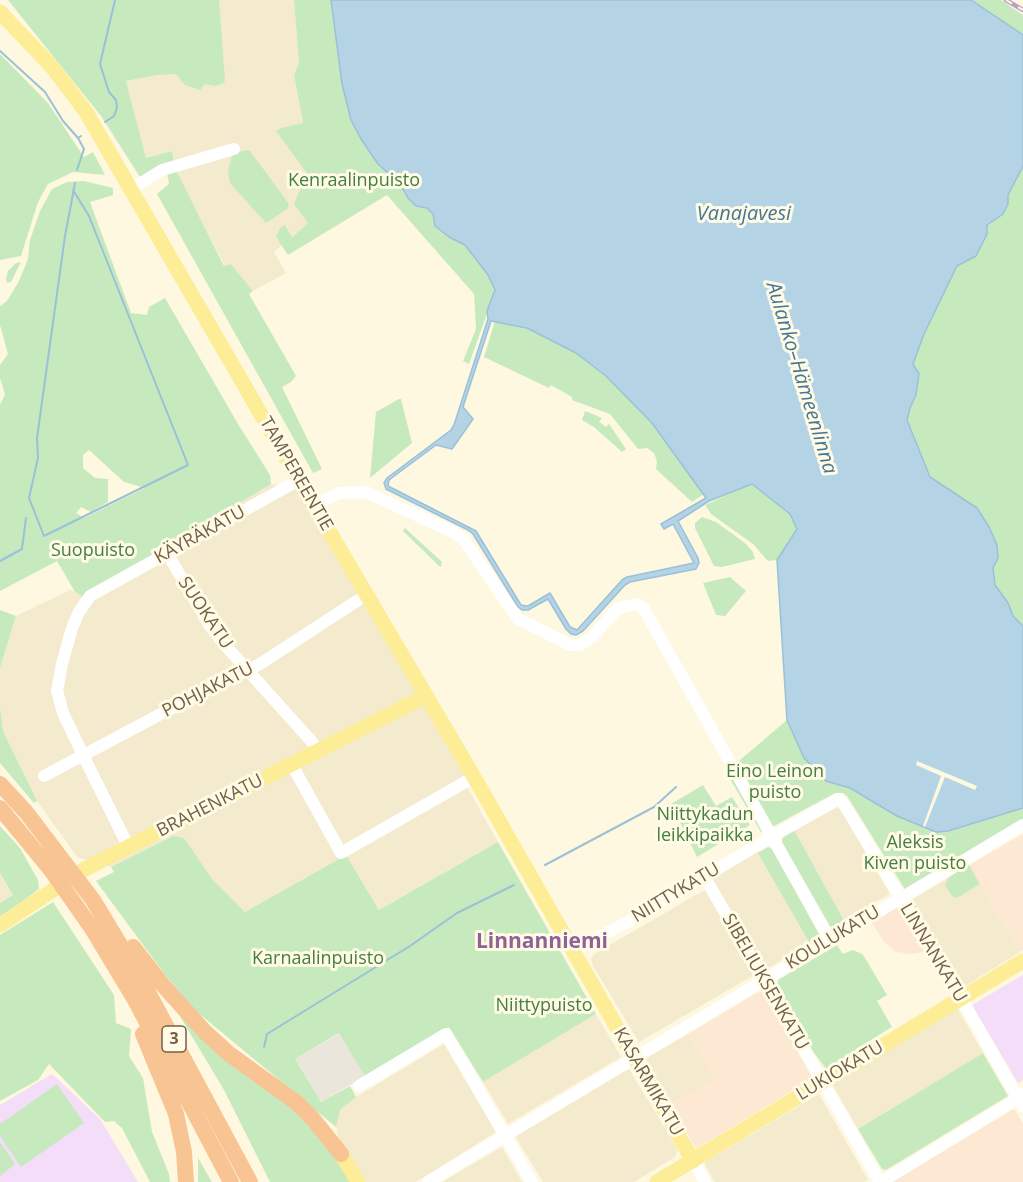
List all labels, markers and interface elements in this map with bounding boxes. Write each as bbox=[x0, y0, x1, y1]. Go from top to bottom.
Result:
park label: Kenraalinpuisto bbox=[288, 170, 420, 192]
water label: Vanajavesi bbox=[697, 202, 791, 226]
water label: Aulanko–Hämeenlinna bbox=[760, 279, 842, 477]
street label: TAMPEREENTIE bbox=[255, 413, 337, 535]
street label: KÄYRÄKATU bbox=[151, 501, 249, 569]
park label: Suopuisto bbox=[51, 540, 135, 562]
street label: SUOKATU bbox=[173, 573, 237, 653]
street label: POHJAKATU bbox=[159, 658, 257, 722]
park label: Eino Leinon puisto bbox=[726, 761, 824, 804]
street label: BRAHENKATU bbox=[153, 770, 267, 842]
park label: Niittykadun leikkipaikka bbox=[656, 804, 754, 846]
park label: Aleksis Kiven puisto bbox=[864, 832, 966, 874]
street label: NIITTYKATU bbox=[628, 858, 724, 928]
street label: LINNANKATU bbox=[895, 899, 971, 1007]
street label: KOULUKATU bbox=[782, 901, 884, 975]
street label: SIBELIUKSENKATU bbox=[717, 910, 813, 1054]
district label: Linnanniemi bbox=[476, 929, 608, 955]
park label: Karnaalinpuisto bbox=[252, 948, 384, 970]
park label: Niittypuisto bbox=[496, 995, 592, 1017]
street label: KASARMIKATU bbox=[608, 1024, 688, 1140]
road number: 3 bbox=[162, 1026, 186, 1052]
street label: LUKIOKATU bbox=[792, 1037, 888, 1105]

